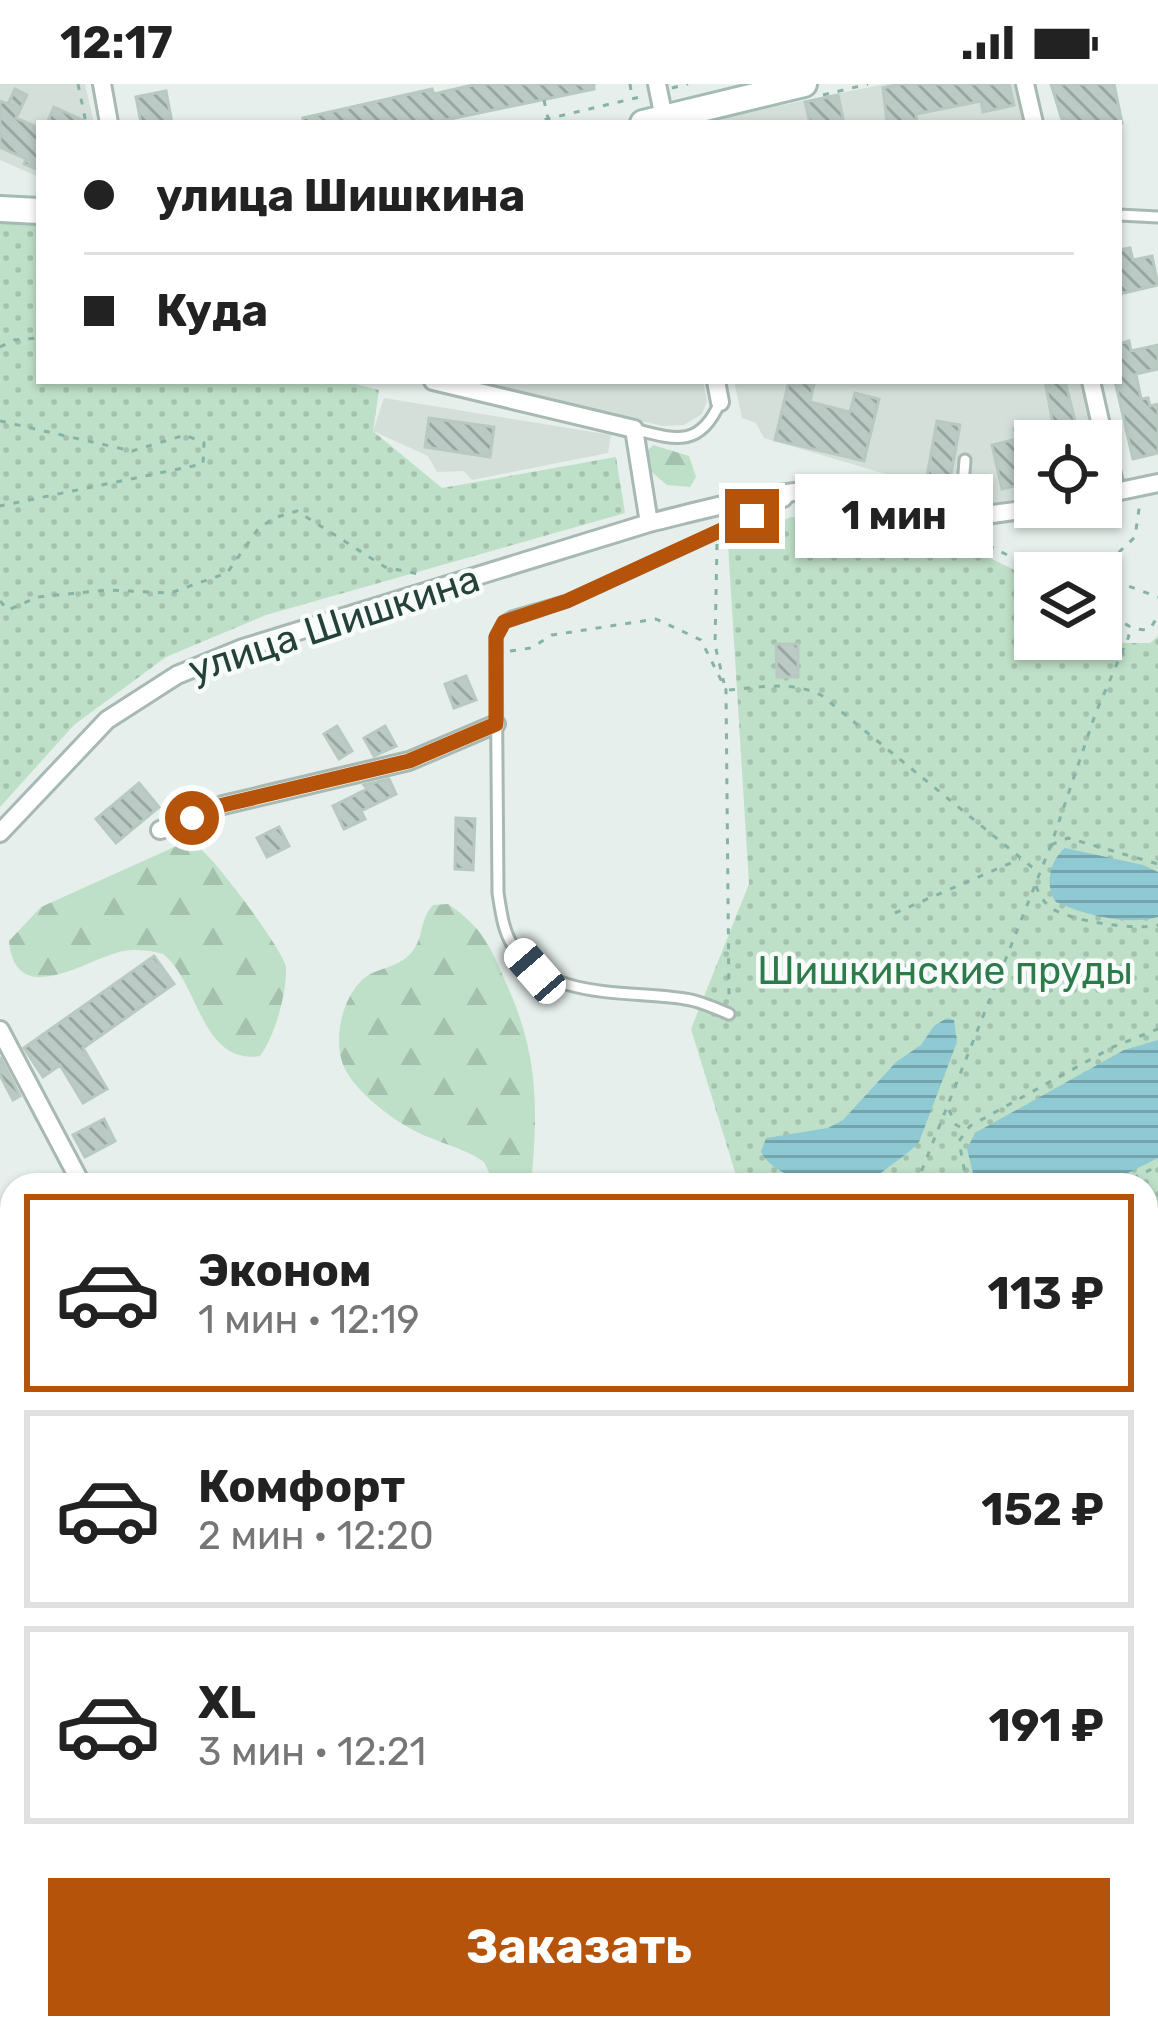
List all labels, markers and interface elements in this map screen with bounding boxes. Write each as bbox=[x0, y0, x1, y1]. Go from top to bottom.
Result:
text: 12:17 bbox=[60, 16, 173, 69]
text: улица Шишкина bbox=[156, 169, 525, 222]
text: Куда bbox=[156, 284, 268, 337]
map controls bbox=[1014, 420, 1122, 660]
button: locate bbox=[1014, 420, 1122, 528]
callout: 1 мин bbox=[794, 474, 992, 558]
route end bbox=[725, 489, 779, 543]
text: 1 мин bbox=[841, 493, 947, 539]
button: layers bbox=[1014, 552, 1122, 660]
street label: улица Шишкина bbox=[183, 555, 485, 693]
route start bbox=[165, 791, 219, 845]
car bbox=[498, 932, 572, 1010]
park label: Шишкинские пруды bbox=[757, 948, 1133, 994]
icon: car bbox=[54, 1239, 162, 1347]
text: Эконом bbox=[198, 1244, 372, 1297]
text: 113 ₽ bbox=[988, 1267, 1104, 1320]
text: 1 мин · 12:19 bbox=[198, 1297, 420, 1343]
icon: car bbox=[54, 1455, 162, 1563]
text: Комфорт bbox=[198, 1460, 405, 1513]
text: 152 ₽ bbox=[981, 1483, 1104, 1536]
text: 2 мин · 12:20 bbox=[198, 1513, 434, 1559]
icon: car bbox=[54, 1671, 162, 1779]
text: XL bbox=[198, 1676, 256, 1729]
text: 191 ₽ bbox=[988, 1699, 1104, 1752]
text: 3 мин · 12:21 bbox=[198, 1729, 426, 1775]
button: Заказать bbox=[48, 1878, 1110, 2016]

